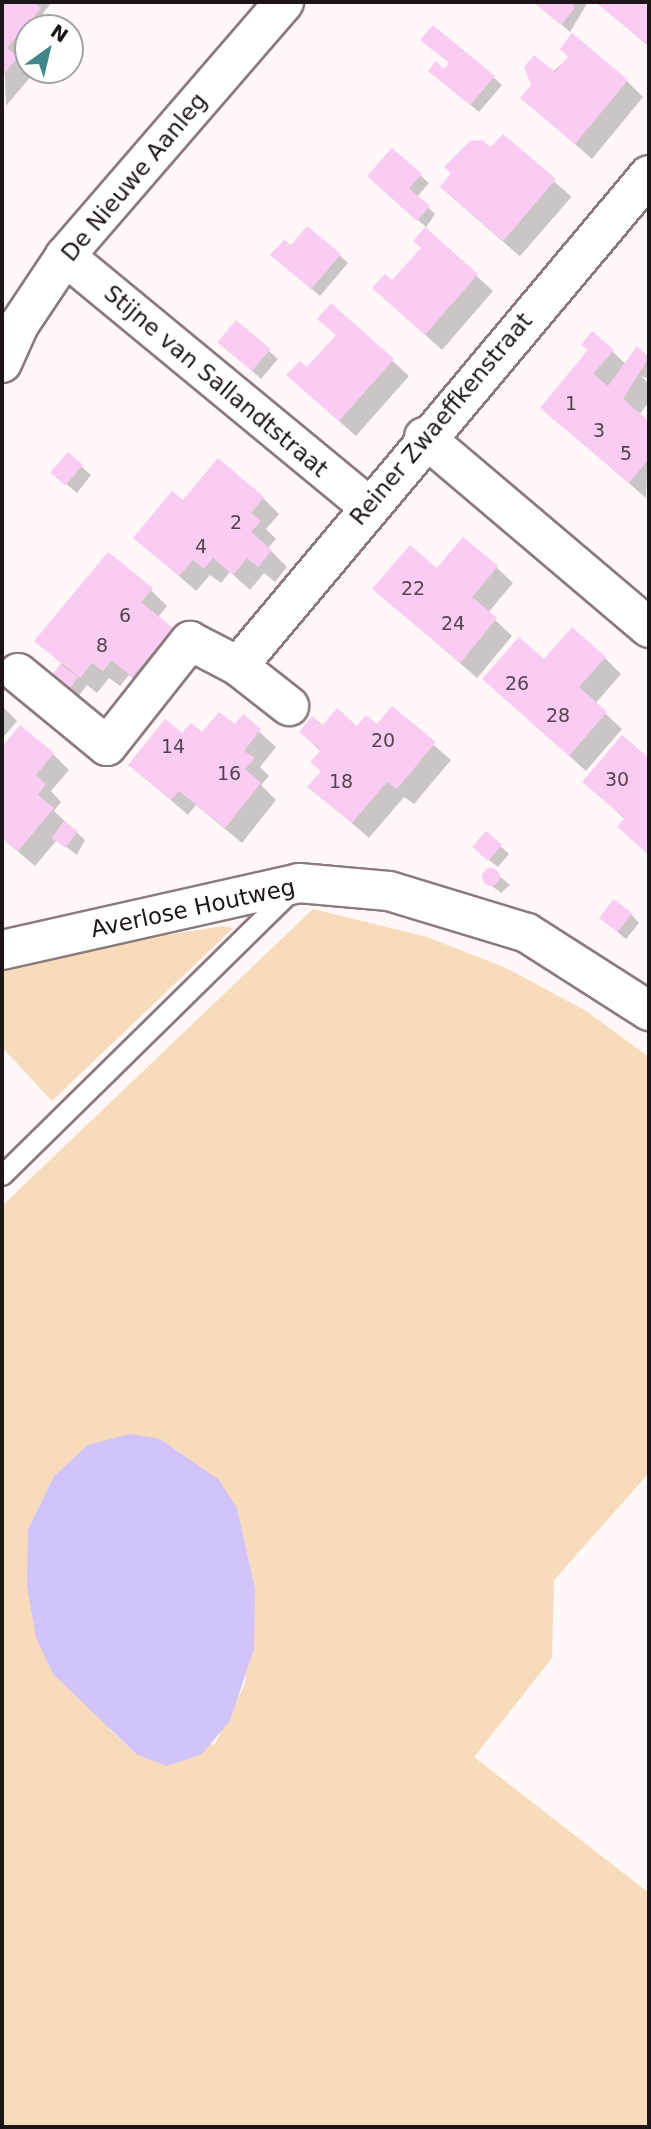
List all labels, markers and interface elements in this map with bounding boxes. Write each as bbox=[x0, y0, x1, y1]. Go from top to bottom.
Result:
north arrow bbox=[14, 14, 84, 84]
text: N bbox=[47, 20, 72, 47]
street label: De Nieuwe Aanleg bbox=[56, 87, 212, 267]
street label: Stijne van Sallandtstraat bbox=[99, 279, 333, 483]
street label: Reiner Zwaeffkenstraat bbox=[344, 307, 538, 531]
house number: 1 bbox=[565, 393, 577, 415]
house number: 3 bbox=[593, 420, 605, 442]
house number: 5 bbox=[620, 443, 632, 465]
house number: 2 bbox=[230, 512, 242, 534]
house number: 4 bbox=[195, 536, 207, 558]
house number: 22 bbox=[401, 578, 425, 600]
house number: 6 bbox=[119, 605, 131, 627]
house number: 24 bbox=[441, 613, 465, 635]
house number: 8 bbox=[96, 635, 108, 657]
house number: 26 bbox=[505, 673, 529, 695]
house number: 28 bbox=[546, 705, 570, 727]
house number: 20 bbox=[371, 730, 395, 752]
house number: 14 bbox=[161, 736, 185, 758]
house number: 16 bbox=[217, 763, 241, 785]
house number: 30 bbox=[605, 769, 629, 791]
house number: 18 bbox=[329, 771, 353, 793]
street label: Averlose Houtweg bbox=[88, 873, 298, 943]

